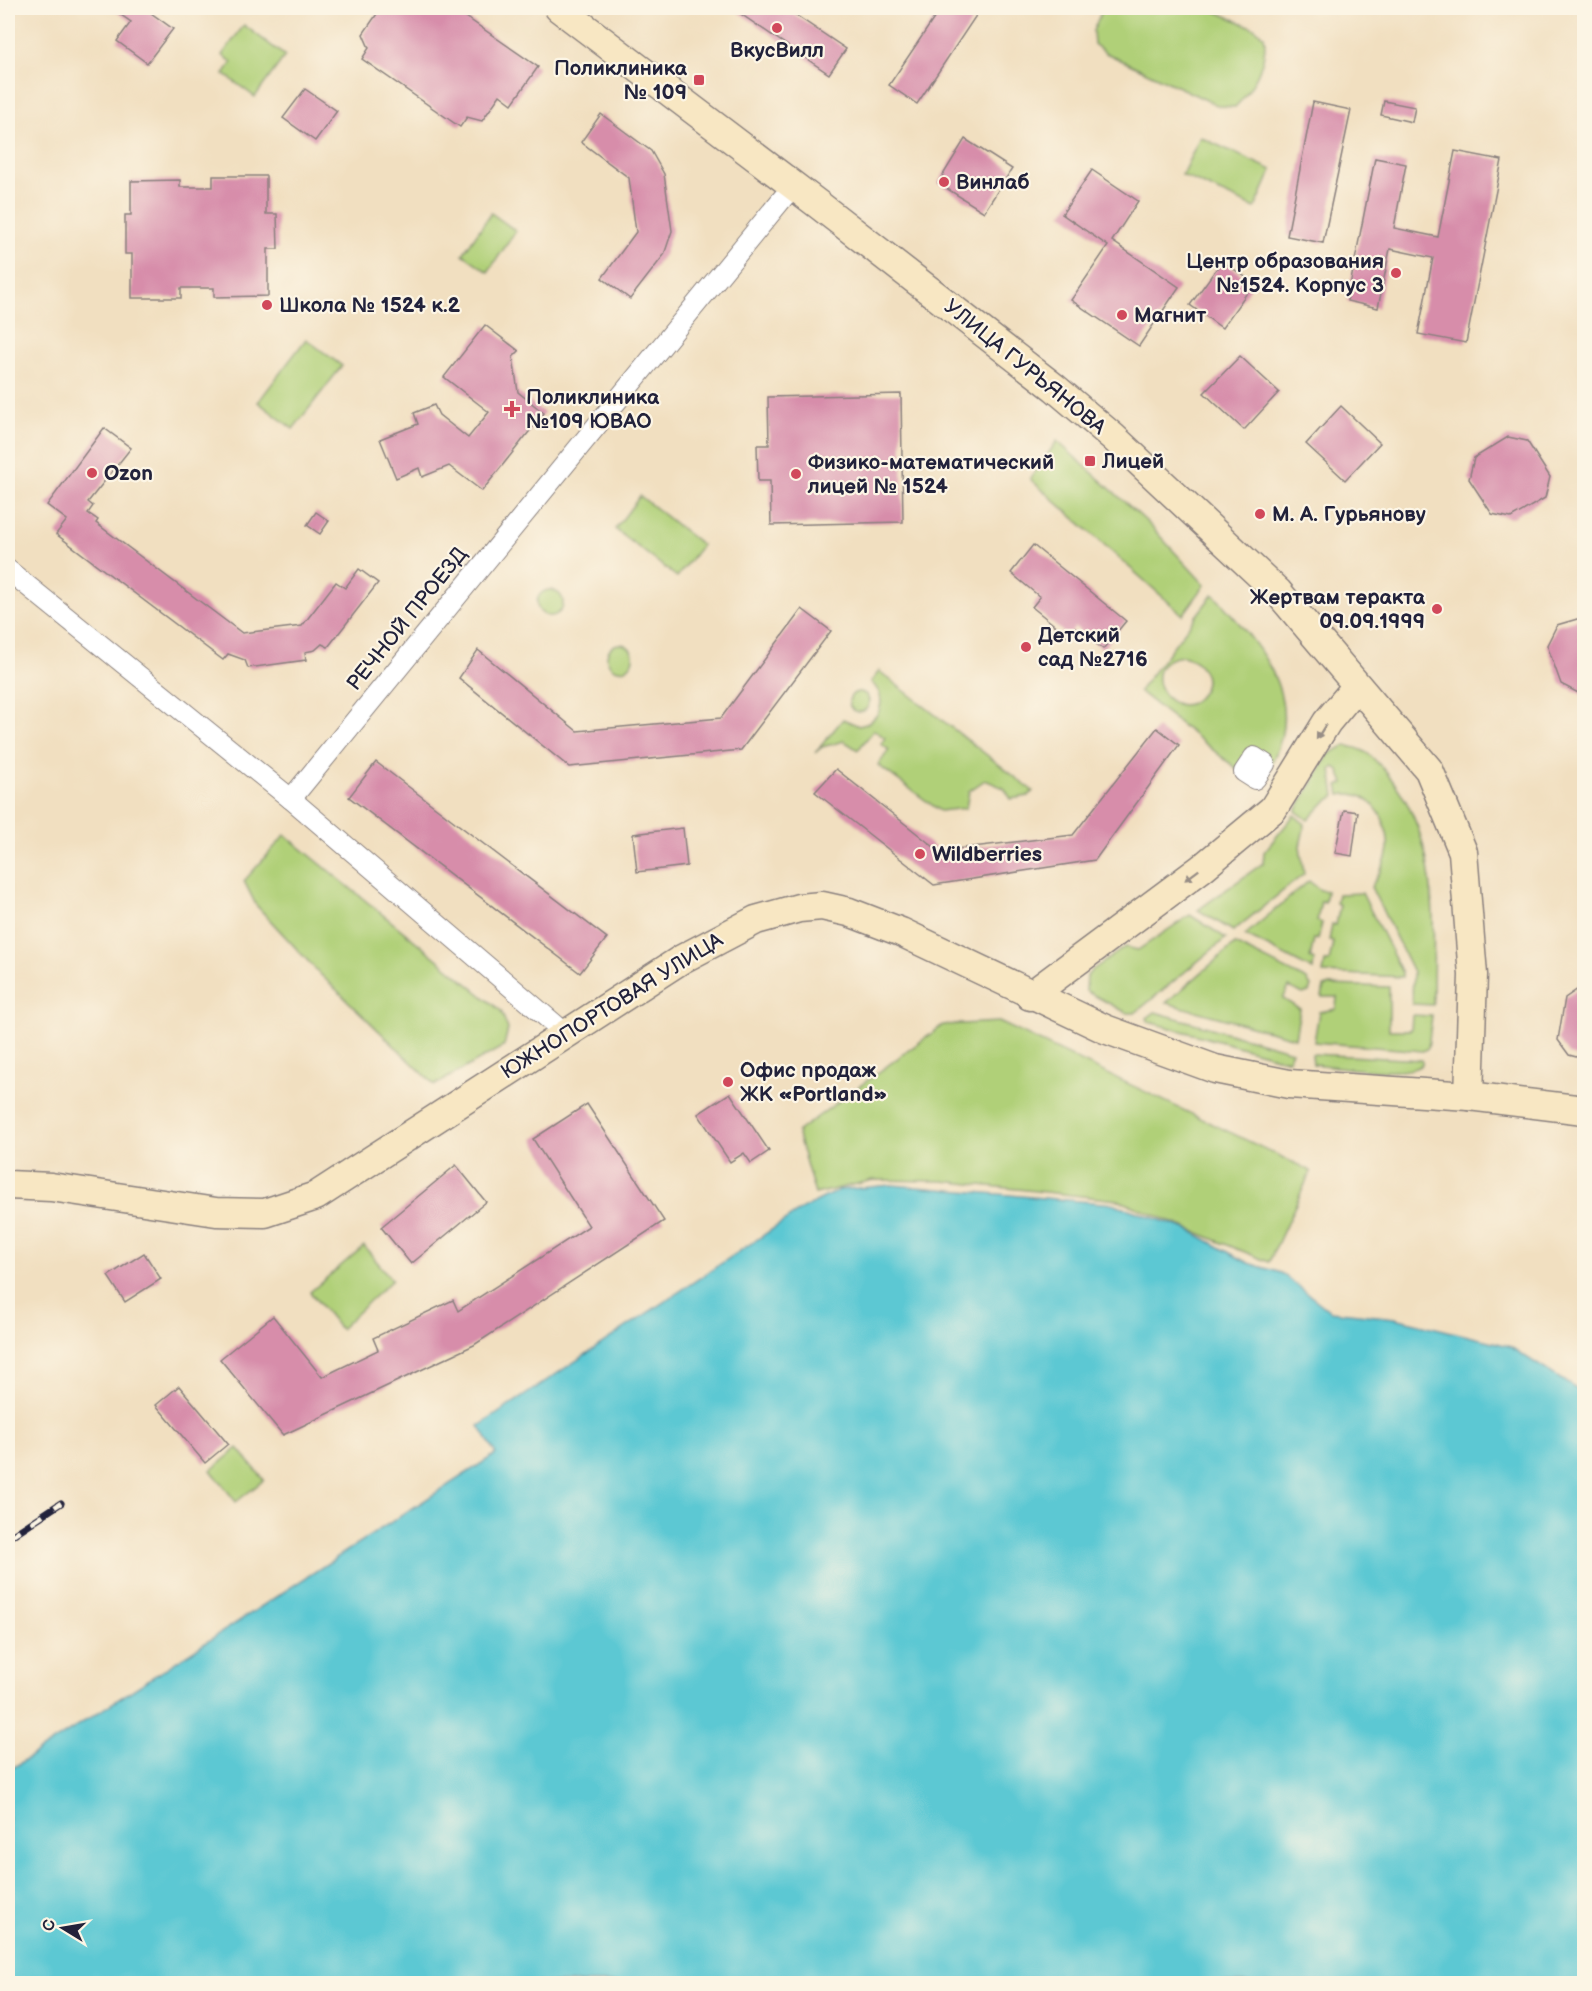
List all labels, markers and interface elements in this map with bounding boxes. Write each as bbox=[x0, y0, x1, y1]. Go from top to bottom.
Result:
marker: ВкусВилл bbox=[770, 21, 784, 35]
place label: ВкусВилл bbox=[730, 38, 824, 63]
place label: Поликлиника № 109 bbox=[554, 56, 688, 105]
marker: Поликлиника № 109 bbox=[692, 73, 706, 87]
place label: Винлаб bbox=[956, 170, 1030, 195]
marker: Винлаб bbox=[937, 175, 951, 189]
place label: Центр образования №1524. Корпус 3 bbox=[1186, 249, 1384, 298]
marker: Центр образования №1524. Корпус 3 bbox=[1389, 266, 1403, 280]
place label: Школа № 1524 к.2 bbox=[279, 293, 461, 318]
street label: УЛИЦА ГУРЬЯНОВА bbox=[939, 294, 1111, 440]
marker: Школа № 1524 к.2 bbox=[260, 298, 274, 312]
place label: Магнит bbox=[1134, 303, 1206, 328]
marker: Магнит bbox=[1115, 308, 1129, 322]
place label: Поликлиника №109 ЮВАО bbox=[526, 385, 660, 434]
marker: Поликлиника №109 ЮВАО bbox=[503, 400, 521, 418]
place label: Лицей bbox=[1101, 449, 1164, 474]
place label: Физико-математический лицей № 1524 bbox=[807, 450, 1054, 499]
marker: Лицей bbox=[1083, 454, 1097, 468]
place label: Ozon bbox=[104, 461, 153, 486]
marker: Ozon bbox=[85, 466, 99, 480]
marker: Физико-математический лицей № 1524 bbox=[789, 467, 803, 481]
place label: М. А. Гурьянову bbox=[1272, 502, 1426, 527]
marker: М. А. Гурьянову bbox=[1253, 507, 1267, 521]
street label: РЕЧНОЙ ПРОЕЗД bbox=[341, 542, 473, 696]
place label: Жертвам теракта 09.09.1999 bbox=[1250, 585, 1426, 634]
marker: Жертвам теракта 09.09.1999 bbox=[1430, 602, 1444, 616]
place label: Детский сад №2716 bbox=[1038, 623, 1148, 672]
marker: Детский сад №2716 bbox=[1019, 640, 1033, 654]
one-way arrow bbox=[1315, 724, 1326, 740]
place label: Wildberries bbox=[932, 842, 1042, 867]
marker: Wildberries bbox=[913, 847, 927, 861]
one-way arrow bbox=[1185, 868, 1200, 880]
street label: ЮЖНОПОРТОВАЯ УЛИЦА bbox=[496, 927, 728, 1085]
place label: Офис продаж ЖК «Portland» bbox=[740, 1058, 887, 1107]
marker: Офис продаж ЖК «Portland» bbox=[721, 1075, 735, 1089]
north arrow bbox=[33, 1898, 93, 1958]
text: С bbox=[39, 1918, 60, 1933]

